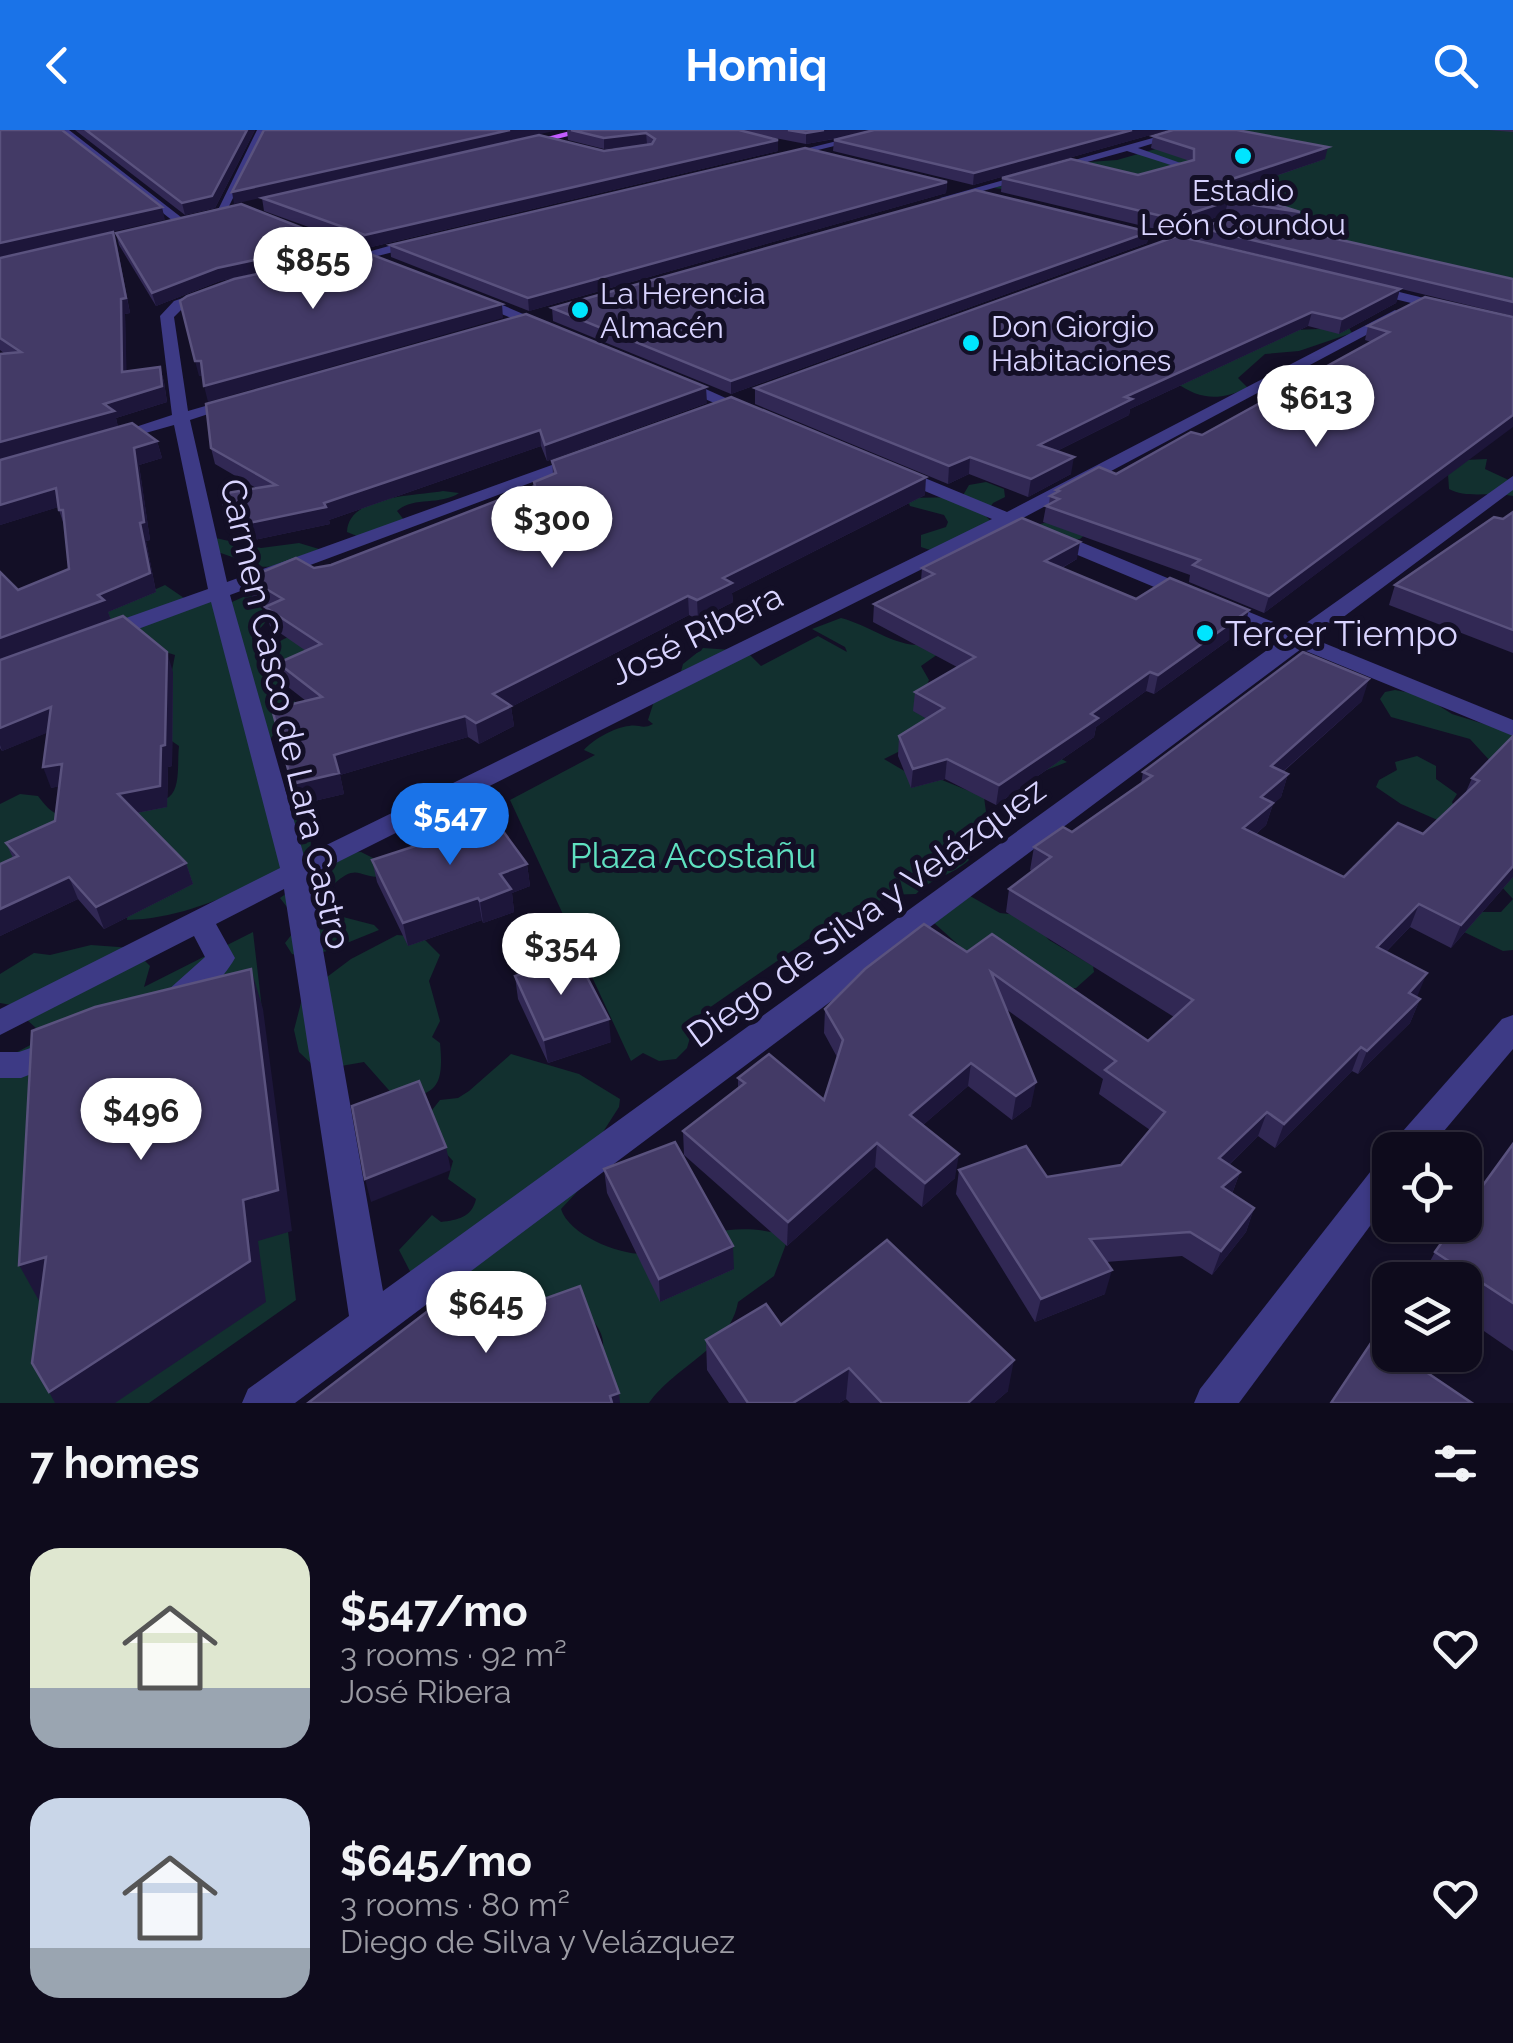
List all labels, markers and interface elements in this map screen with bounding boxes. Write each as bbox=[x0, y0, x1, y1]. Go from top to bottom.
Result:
icon: back bbox=[30, 38, 85, 93]
icon: search bbox=[1428, 38, 1483, 93]
text: Homiq bbox=[685, 39, 828, 92]
marker: Estadio León Coundou bbox=[1232, 145, 1254, 167]
place label: Estadio León Coundou bbox=[1140, 173, 1346, 242]
pin: $855 bbox=[254, 227, 372, 312]
text: $855 bbox=[275, 241, 351, 278]
place label: La Herencia Almacén bbox=[600, 276, 766, 345]
marker: La Herencia Almacén bbox=[569, 299, 591, 321]
place label: Don Giorgio Habitaciones bbox=[991, 309, 1171, 378]
marker: Don Giorgio Habitaciones bbox=[960, 332, 982, 354]
pin: $613 bbox=[1257, 365, 1375, 450]
text: $613 bbox=[1279, 379, 1353, 416]
street label: Carmen Casco de Lara Castro bbox=[212, 475, 360, 953]
pin: $300 bbox=[493, 486, 611, 571]
text: $300 bbox=[513, 500, 591, 537]
street label: José Ribera bbox=[603, 574, 789, 694]
place label: Tercer Tiempo bbox=[1225, 613, 1458, 654]
marker: Tercer Tiempo bbox=[1194, 622, 1216, 644]
street label: Diego de Silva y Velázquez bbox=[679, 768, 1053, 1056]
pin: $547 bbox=[391, 783, 509, 868]
text: $547 bbox=[413, 797, 487, 834]
park label: Plaza Acostañu bbox=[570, 835, 816, 876]
pin: $354 bbox=[502, 913, 620, 998]
text: $354 bbox=[524, 927, 598, 964]
pin: $496 bbox=[82, 1078, 200, 1163]
text: $496 bbox=[103, 1092, 179, 1129]
map controls bbox=[1372, 1132, 1482, 1372]
button: locate bbox=[1372, 1132, 1482, 1242]
button: layers bbox=[1372, 1262, 1482, 1372]
pin: $645 bbox=[427, 1271, 545, 1356]
text: $645 bbox=[448, 1285, 524, 1322]
icon: filters bbox=[1428, 1436, 1483, 1491]
text: 7 homes bbox=[30, 1439, 199, 1488]
text: $547/mo bbox=[340, 1587, 528, 1636]
icon: home bbox=[110, 1588, 230, 1708]
icon: heart bbox=[1428, 1621, 1483, 1676]
text: 3 rooms · 92 m² bbox=[340, 1636, 567, 1673]
text: José Ribera bbox=[340, 1673, 511, 1710]
text: $645/mo bbox=[340, 1837, 532, 1886]
icon: home bbox=[110, 1838, 230, 1958]
icon: heart bbox=[1428, 1871, 1483, 1926]
text: 3 rooms · 80 m² bbox=[340, 1886, 570, 1923]
text: Diego de Silva y Velázquez bbox=[340, 1923, 735, 1960]

